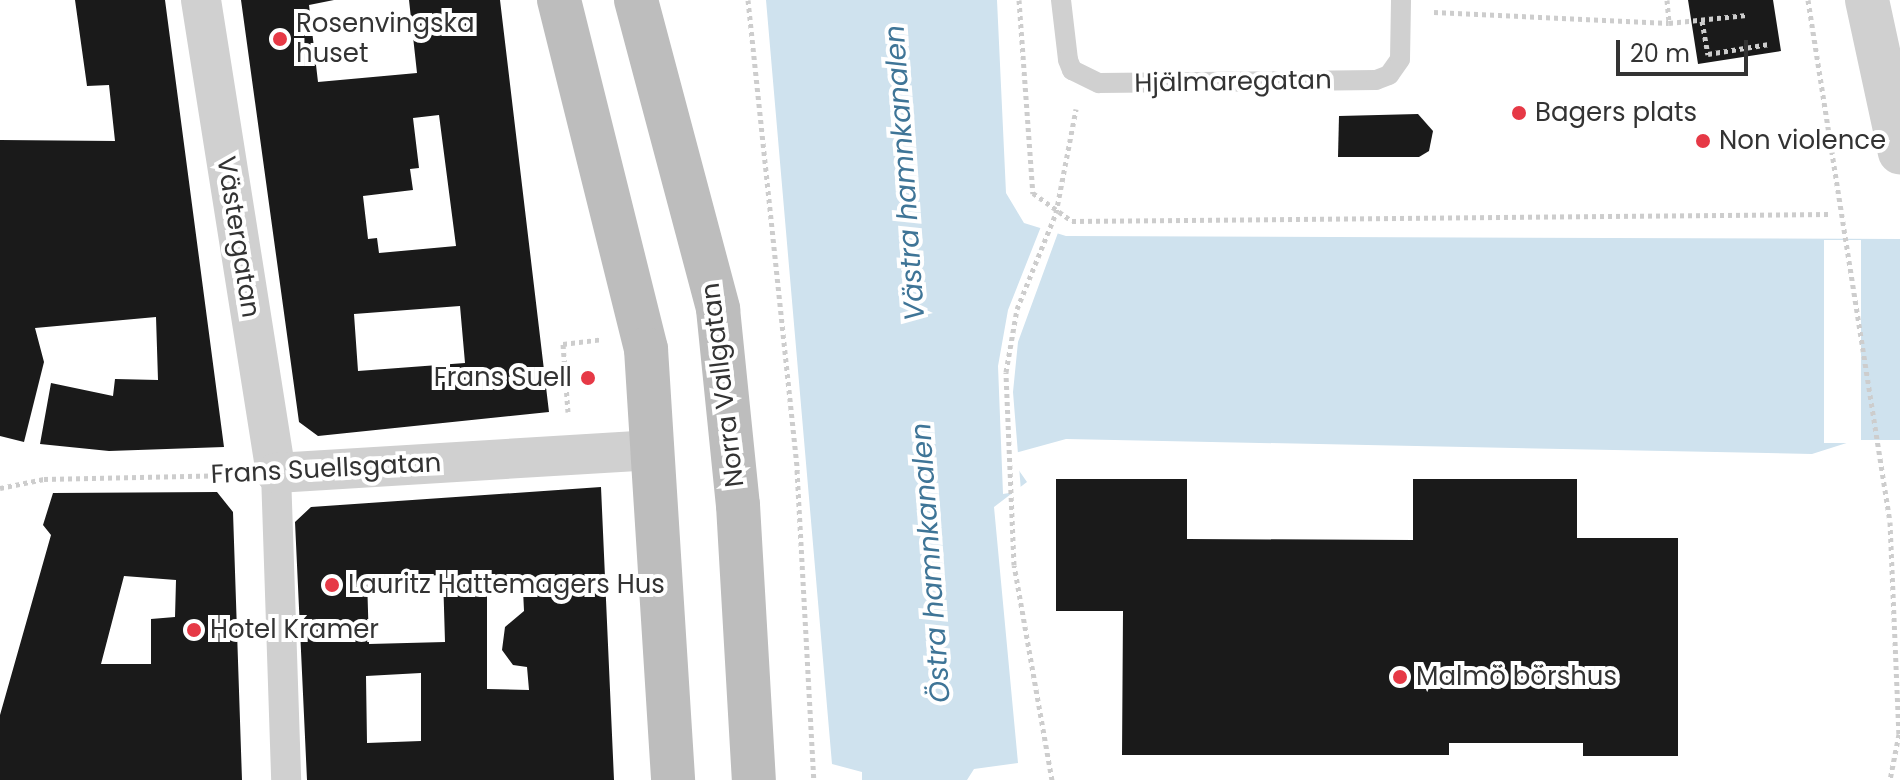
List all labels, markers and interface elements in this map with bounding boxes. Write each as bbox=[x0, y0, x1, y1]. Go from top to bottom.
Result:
place label: Rosenvingska huset bbox=[296, 8, 475, 70]
water label: Västra hamnkanalen bbox=[878, 24, 932, 322]
scale bar bbox=[1620, 24, 1752, 74]
marker: Rosenvingska huset bbox=[271, 30, 289, 48]
text: 20 m bbox=[1630, 37, 1690, 70]
street label: Hjälmaregatan bbox=[1134, 65, 1332, 99]
place label: Bagers plats bbox=[1535, 97, 1697, 129]
marker: Bagers plats bbox=[1510, 104, 1528, 122]
place label: Non violence bbox=[1719, 125, 1886, 157]
marker: Non violence bbox=[1694, 132, 1712, 150]
street label: Västergatan bbox=[210, 154, 266, 320]
street label: Norra Vallgatan bbox=[695, 281, 751, 489]
place label: Frans Suell bbox=[434, 362, 572, 394]
marker: Frans Suell bbox=[579, 369, 597, 387]
water label: Östra hamnkanalen bbox=[904, 422, 958, 704]
street label: Frans Suellsgatan bbox=[210, 447, 442, 491]
place label: Lauritz Hattemagers Hus bbox=[348, 569, 665, 601]
marker: Lauritz Hattemagers Hus bbox=[323, 576, 341, 594]
place label: Hotel Kramer bbox=[210, 614, 379, 646]
marker: Hotel Kramer bbox=[185, 621, 203, 639]
place label: Malmö börshus bbox=[1416, 661, 1617, 693]
marker: Malmö börshus bbox=[1391, 668, 1409, 686]

